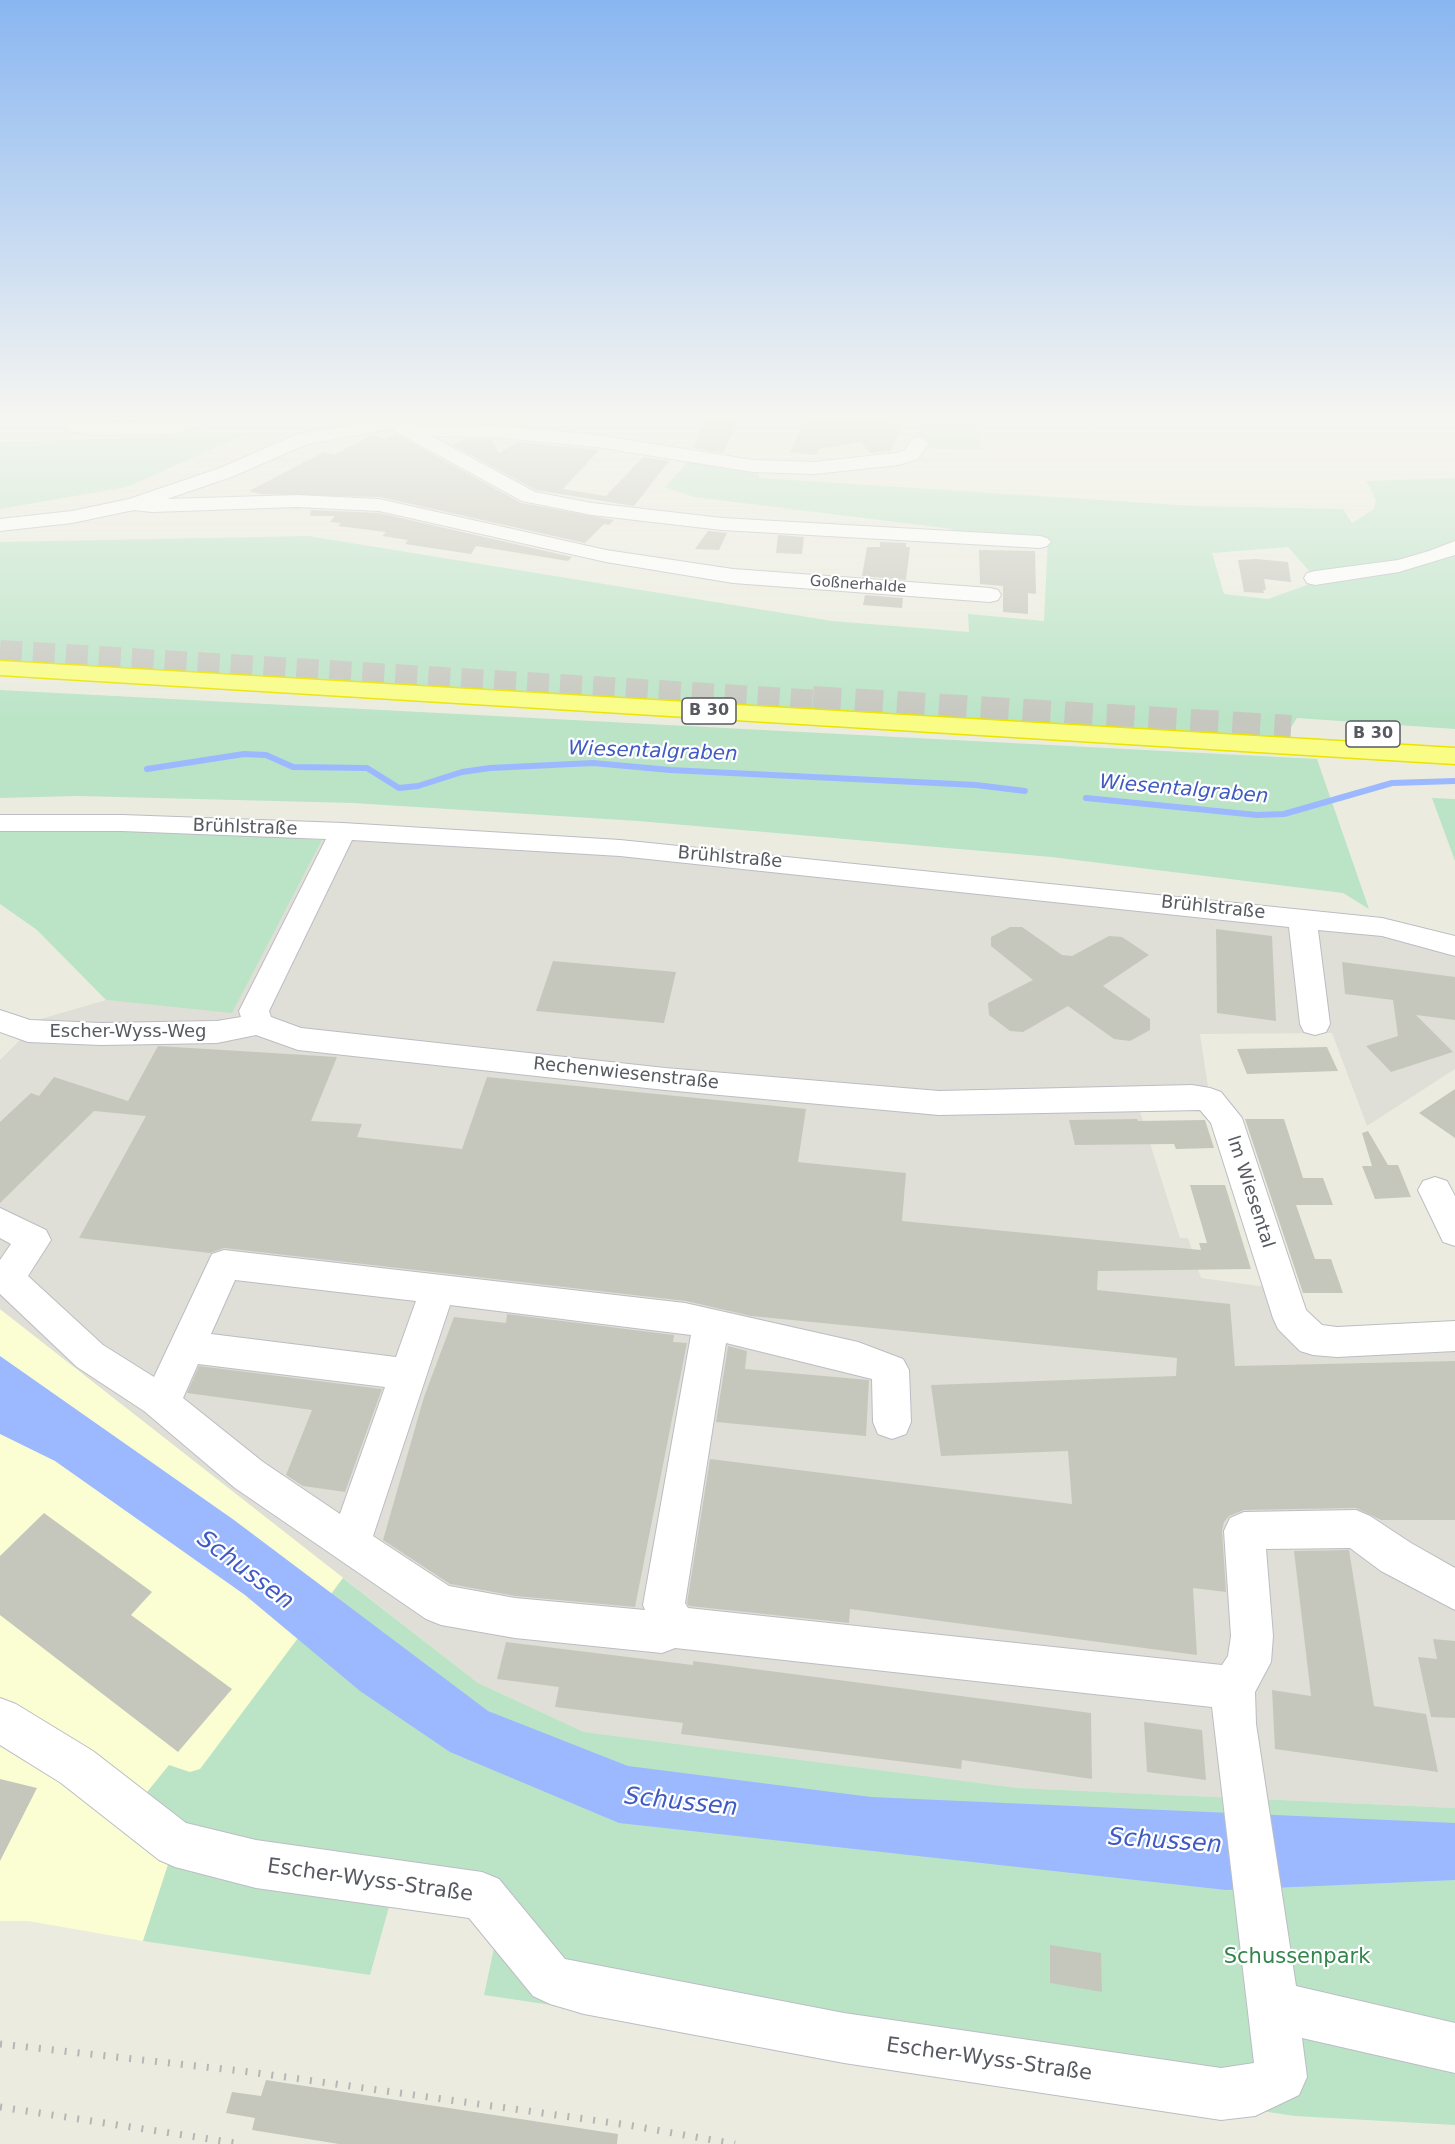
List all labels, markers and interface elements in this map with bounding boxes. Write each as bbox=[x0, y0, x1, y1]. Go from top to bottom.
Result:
street label: Goßnerhalde bbox=[809, 573, 907, 597]
road number: B 30 bbox=[682, 698, 736, 724]
road number: B 30 bbox=[1346, 721, 1400, 747]
water label: Wiesentalgraben bbox=[568, 737, 738, 767]
water label: Wiesentalgraben bbox=[1099, 771, 1269, 809]
street label: Brühlstraße bbox=[192, 815, 298, 841]
street label: Brühlstraße bbox=[677, 843, 783, 873]
street label: Brühlstraße bbox=[1160, 892, 1266, 924]
street label: Escher-Wyss-Weg bbox=[49, 1021, 207, 1043]
street label: Rechenwiesenstraße bbox=[532, 1054, 720, 1094]
street label: Im Wiesental bbox=[1222, 1133, 1278, 1251]
water label: Schussen bbox=[191, 1525, 299, 1617]
water label: Schussen bbox=[623, 1783, 739, 1823]
water label: Schussen bbox=[1107, 1824, 1223, 1860]
street label: Escher-Wyss-Straße bbox=[266, 1854, 474, 1908]
park label: Schussenpark bbox=[1224, 1945, 1370, 1971]
street label: Escher-Wyss-Straße bbox=[885, 2033, 1093, 2087]

